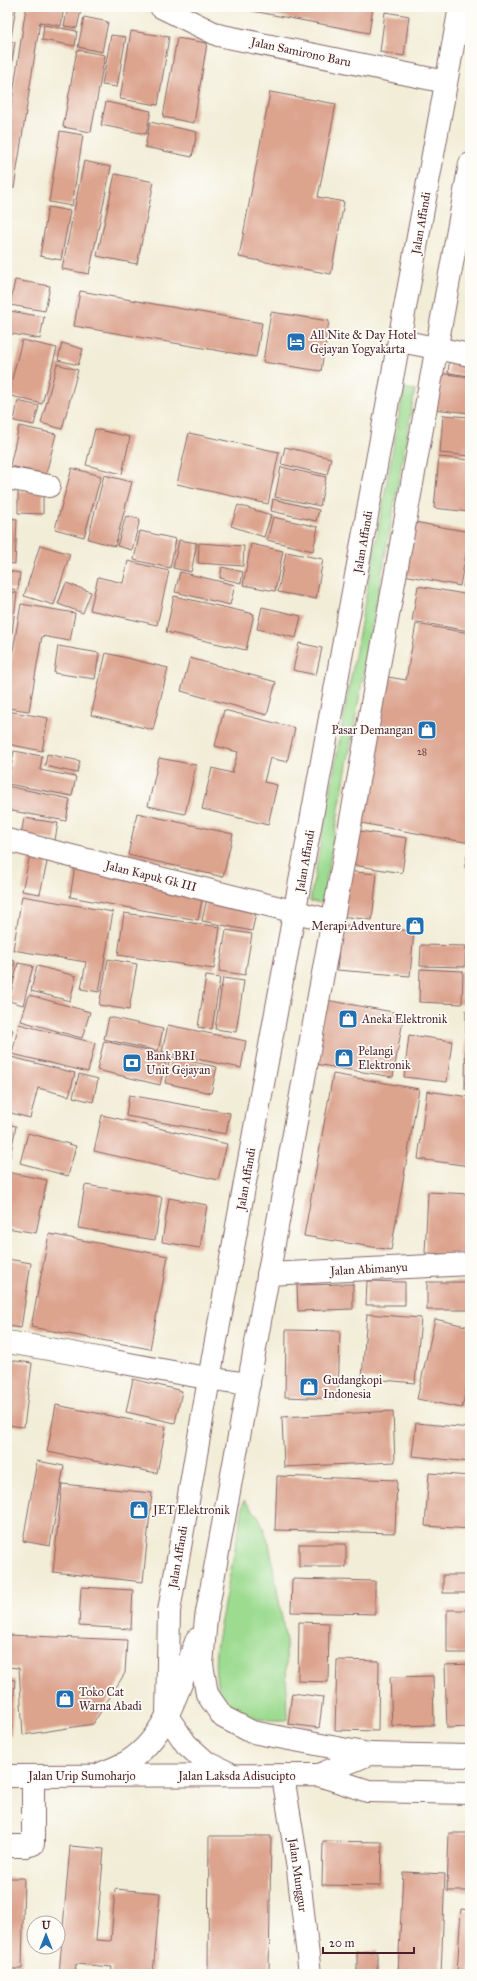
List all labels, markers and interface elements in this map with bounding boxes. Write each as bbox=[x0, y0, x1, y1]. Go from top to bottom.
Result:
street label: Jalan Samirono Baru bbox=[247, 34, 353, 71]
street label: Jalan Affandi bbox=[408, 190, 434, 257]
place label: All Nite & Day Hotel Gejayan Yogyakarta bbox=[309, 328, 417, 357]
hotel icon: All Nite & Day Hotel Gejayan Yogyakarta bbox=[285, 331, 307, 353]
street label: Jalan Affandi bbox=[350, 509, 376, 576]
shop icon: Pasar Demangan bbox=[416, 719, 438, 741]
place label: Pasar Demangan bbox=[331, 723, 414, 738]
house number: 28 bbox=[417, 746, 427, 758]
street label: Jalan Affandi bbox=[292, 828, 318, 895]
street label: Jalan Kapuk Gk III bbox=[102, 857, 198, 895]
shop icon: Merapi Adventure bbox=[404, 915, 426, 937]
place label: Merapi Adventure bbox=[311, 919, 401, 933]
shop icon: Aneka Elektronik bbox=[337, 1008, 359, 1030]
place label: Aneka Elektronik bbox=[361, 1012, 448, 1026]
place label: Pelangi Elektronik bbox=[358, 1044, 411, 1072]
shop icon: Pelangi Elektronik bbox=[333, 1047, 355, 1069]
place label: Bank BRI Unit Gejayan bbox=[146, 1049, 211, 1077]
bank icon: Bank BRI Unit Gejayan bbox=[121, 1052, 143, 1074]
street label: Jalan Affandi bbox=[233, 1146, 259, 1213]
street label: Jalan Abimanyu bbox=[328, 1260, 409, 1279]
place label: Gudangkopi Indonesia bbox=[323, 1373, 383, 1401]
shop icon: Gudangkopi Indonesia bbox=[298, 1376, 320, 1398]
shop icon: JET Elektronik bbox=[128, 1499, 150, 1521]
place label: JET Elektronik bbox=[151, 1503, 230, 1518]
street label: Jalan Affandi bbox=[165, 1524, 191, 1591]
place label: Toko Cat Warna Abadi bbox=[79, 1685, 143, 1713]
shop icon: Toko Cat Warna Abadi bbox=[54, 1688, 76, 1710]
street label: Jalan Urip Sumoharjo bbox=[26, 1769, 136, 1784]
street label: Jalan Laksda Adisucipto bbox=[176, 1769, 296, 1784]
street label: Jalan Munggur bbox=[285, 1835, 310, 1913]
north arrow bbox=[26, 1915, 66, 1955]
text: U bbox=[42, 1919, 51, 1932]
scale bar bbox=[323, 1929, 414, 1955]
text: 20 m bbox=[329, 1936, 355, 1950]

